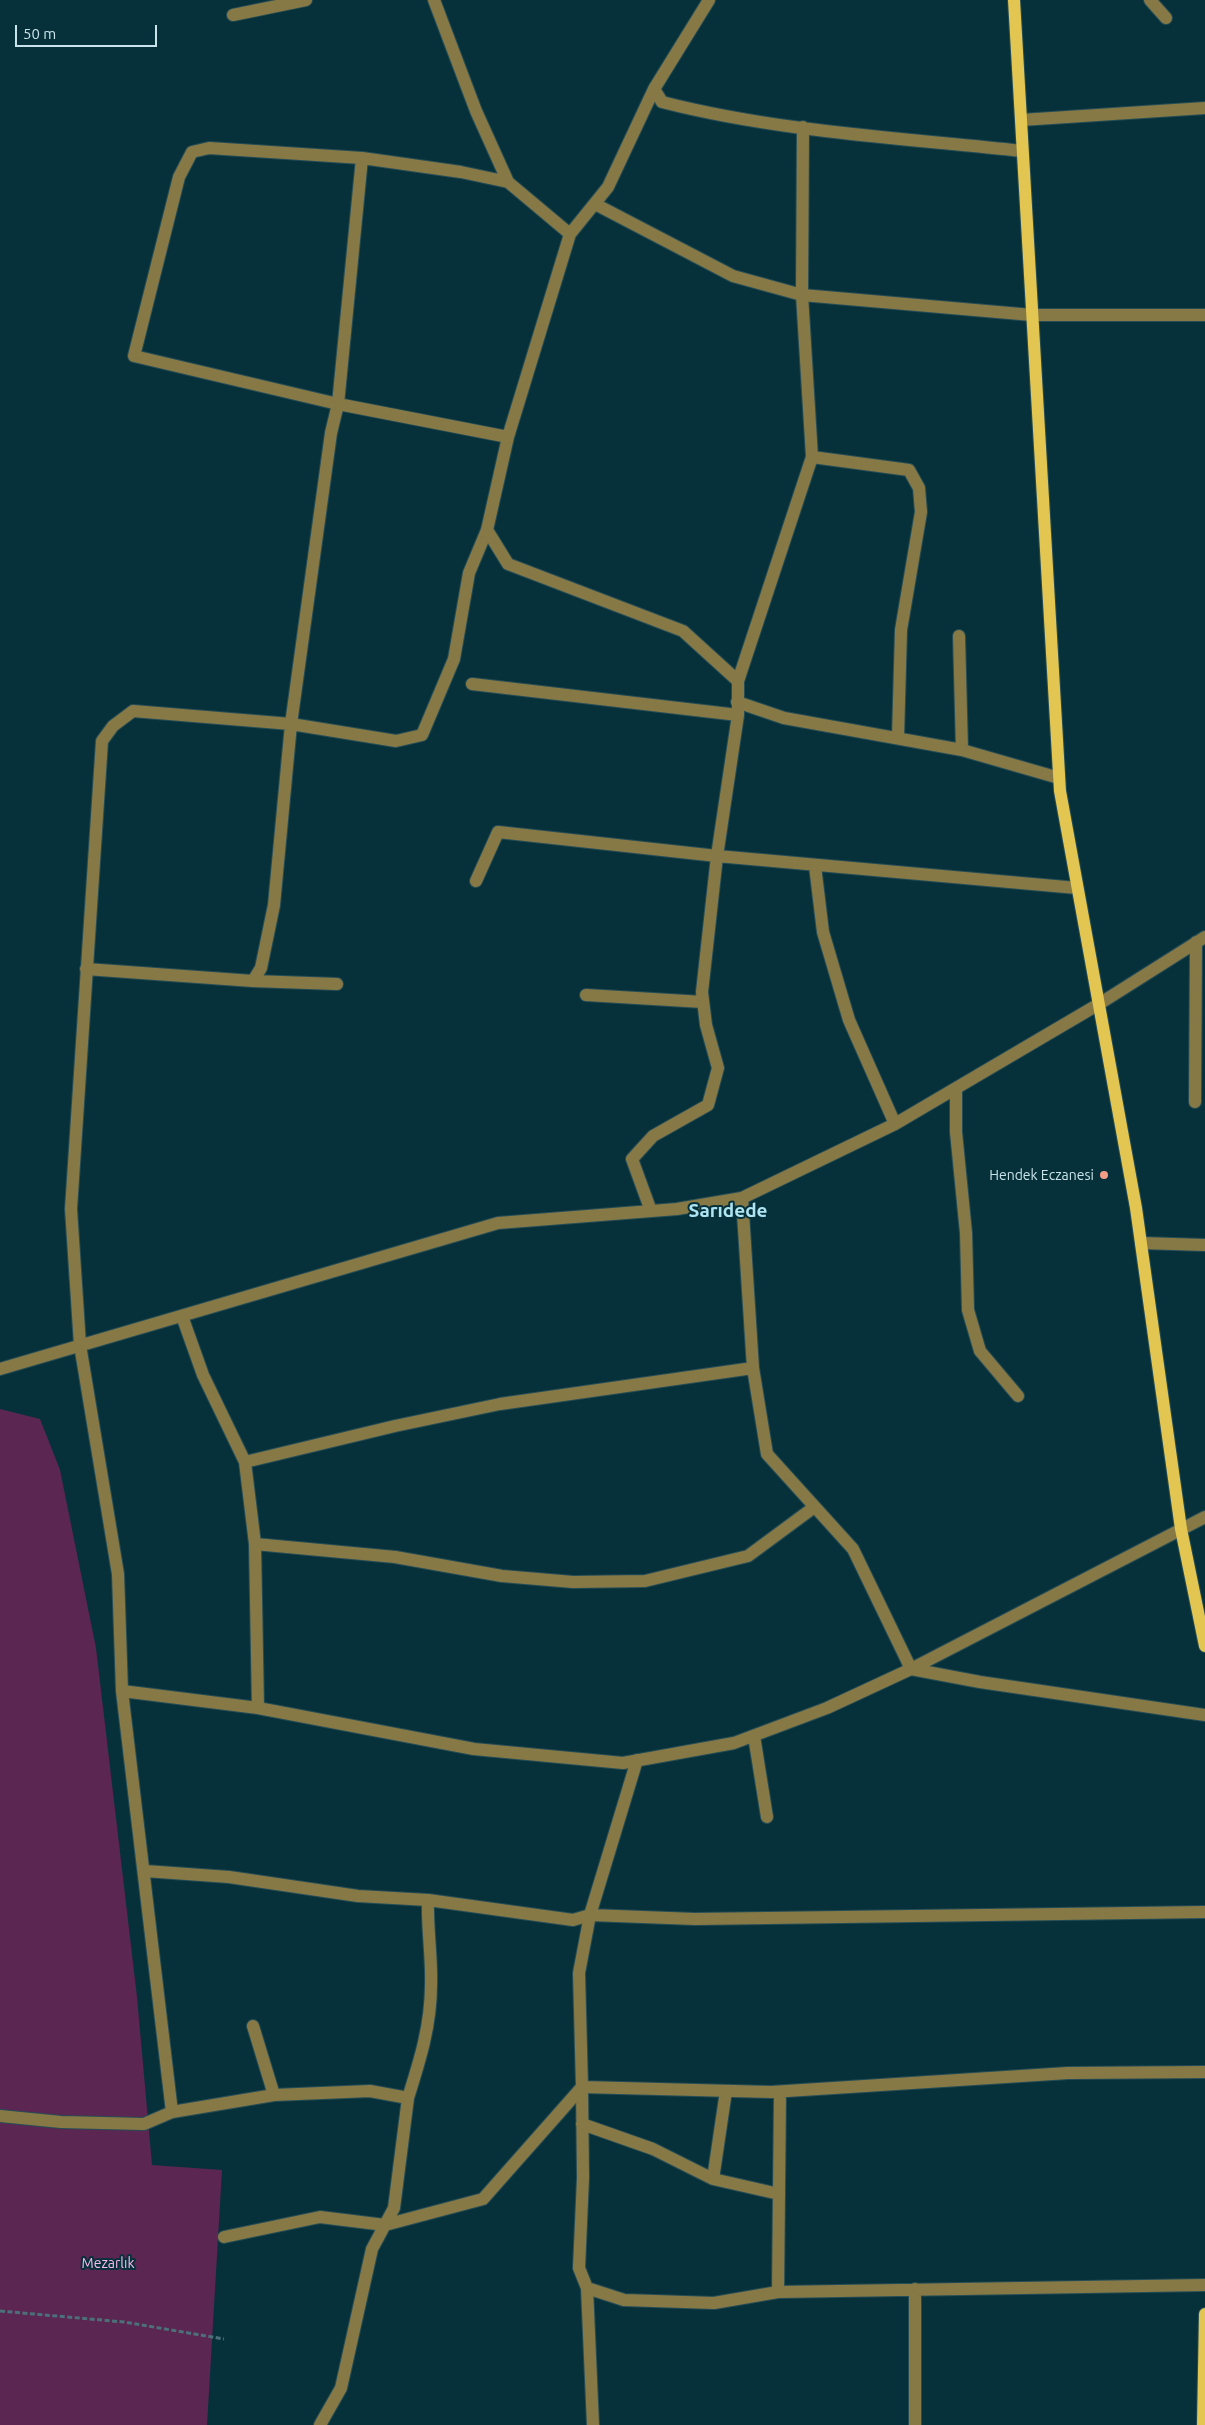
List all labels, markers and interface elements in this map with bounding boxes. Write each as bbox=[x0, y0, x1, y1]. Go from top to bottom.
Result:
scale bar bbox=[18, 15, 160, 47]
text: 50 m bbox=[23, 25, 56, 42]
place label: Hendek Eczanesi bbox=[989, 1167, 1094, 1183]
marker: Hendek Eczanesi bbox=[1098, 1169, 1110, 1181]
district label: Sarıdede bbox=[688, 1200, 768, 1222]
park label: Mezarlık bbox=[82, 2255, 134, 2271]

